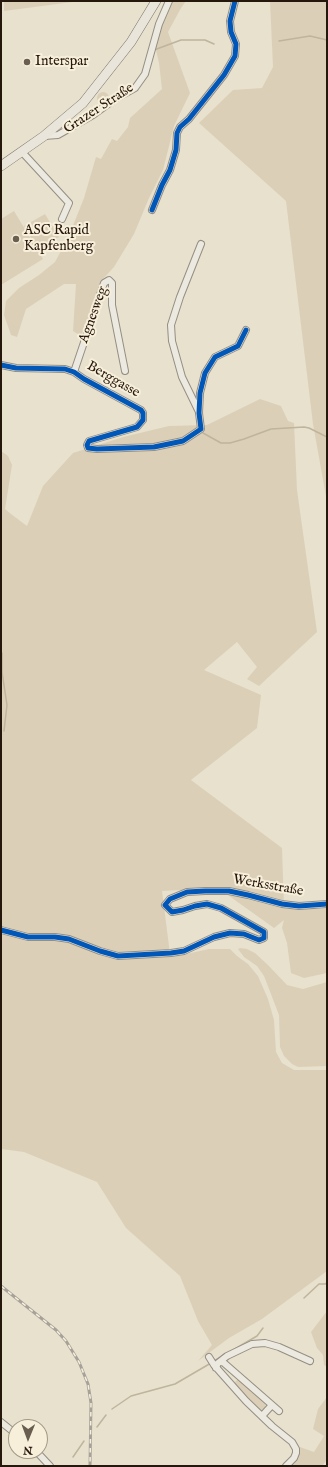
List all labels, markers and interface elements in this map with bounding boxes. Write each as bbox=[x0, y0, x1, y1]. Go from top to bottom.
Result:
place label: Interspar bbox=[35, 54, 89, 70]
marker: Interspar bbox=[22, 57, 32, 67]
street label: Grazer Straße bbox=[61, 80, 137, 138]
place label: ASC Rapid Kapfenberg bbox=[24, 223, 93, 256]
marker: ASC Rapid Kapfenberg bbox=[11, 234, 21, 244]
street label: Agnesweg bbox=[76, 284, 112, 346]
street label: Berggasse bbox=[84, 358, 142, 402]
street label: Werksstraße bbox=[232, 872, 304, 900]
north arrow bbox=[8, 1419, 48, 1459]
text: N bbox=[23, 1443, 33, 1457]

